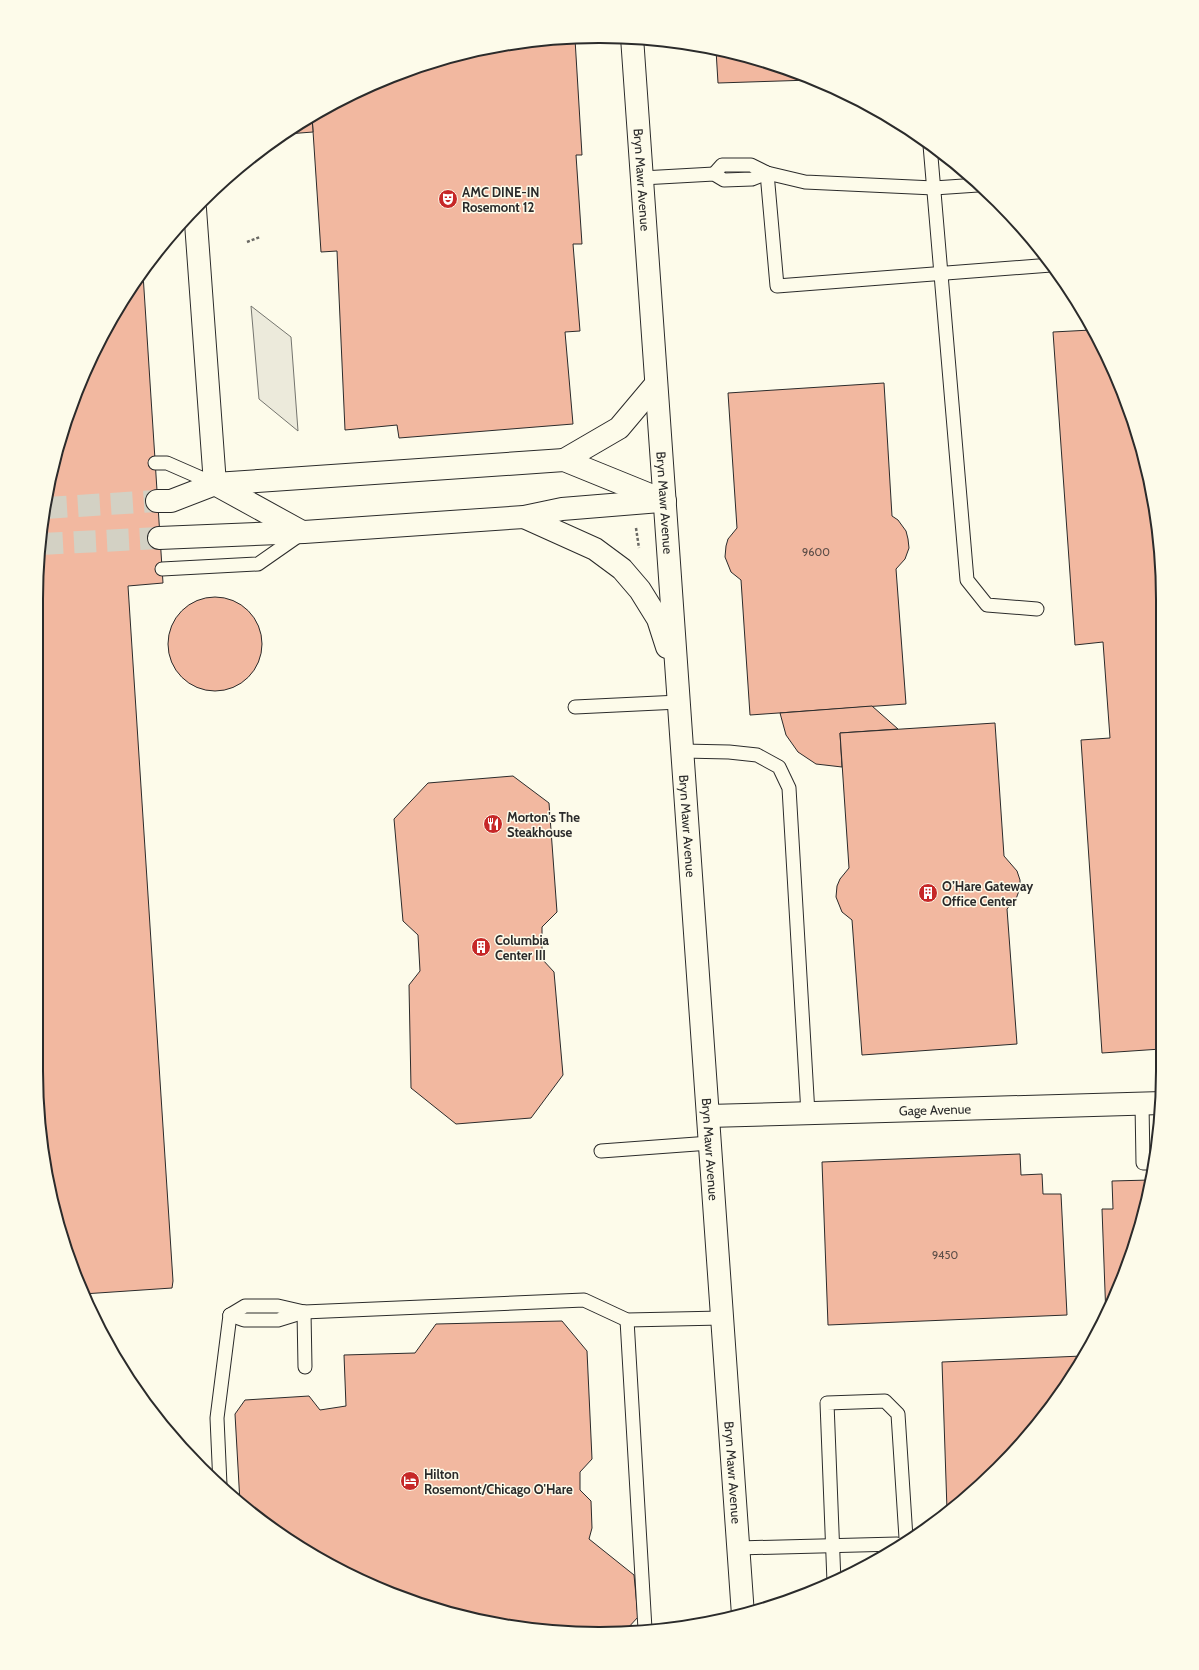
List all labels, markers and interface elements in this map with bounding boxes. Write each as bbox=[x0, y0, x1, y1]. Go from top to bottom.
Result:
street label: Bryn Mawr Avenue bbox=[630, 128, 654, 232]
place label: AMC DINE-IN Rosemont 12 bbox=[462, 184, 540, 215]
theatre icon: AMC DINE-IN Rosemont 12 bbox=[437, 188, 459, 210]
street label: Bryn Mawr Avenue bbox=[653, 451, 676, 555]
house number: 9600 bbox=[802, 545, 830, 559]
street label: Bryn Mawr Avenue bbox=[676, 774, 699, 878]
place label: Morton's The Steakhouse bbox=[507, 809, 580, 840]
restaurant icon: Morton's The Steakhouse bbox=[482, 813, 504, 835]
place label: O’Hare Gateway Office Center bbox=[942, 878, 1033, 909]
building icon: O’Hare Gateway Office Center bbox=[917, 882, 939, 904]
place label: Columbia Center III bbox=[495, 932, 550, 963]
building icon: Columbia Center III bbox=[470, 936, 492, 958]
street label: Bryn Mawr Avenue bbox=[699, 1097, 722, 1201]
street label: Gage Avenue bbox=[899, 1100, 972, 1119]
house number: 9450 bbox=[932, 1248, 958, 1262]
street label: Bryn Mawr Avenue bbox=[721, 1421, 745, 1525]
place label: Hilton Rosemont/Chicago O'Hare bbox=[424, 1466, 573, 1497]
hotel icon: Hilton Rosemont/Chicago O'Hare bbox=[399, 1470, 421, 1492]

